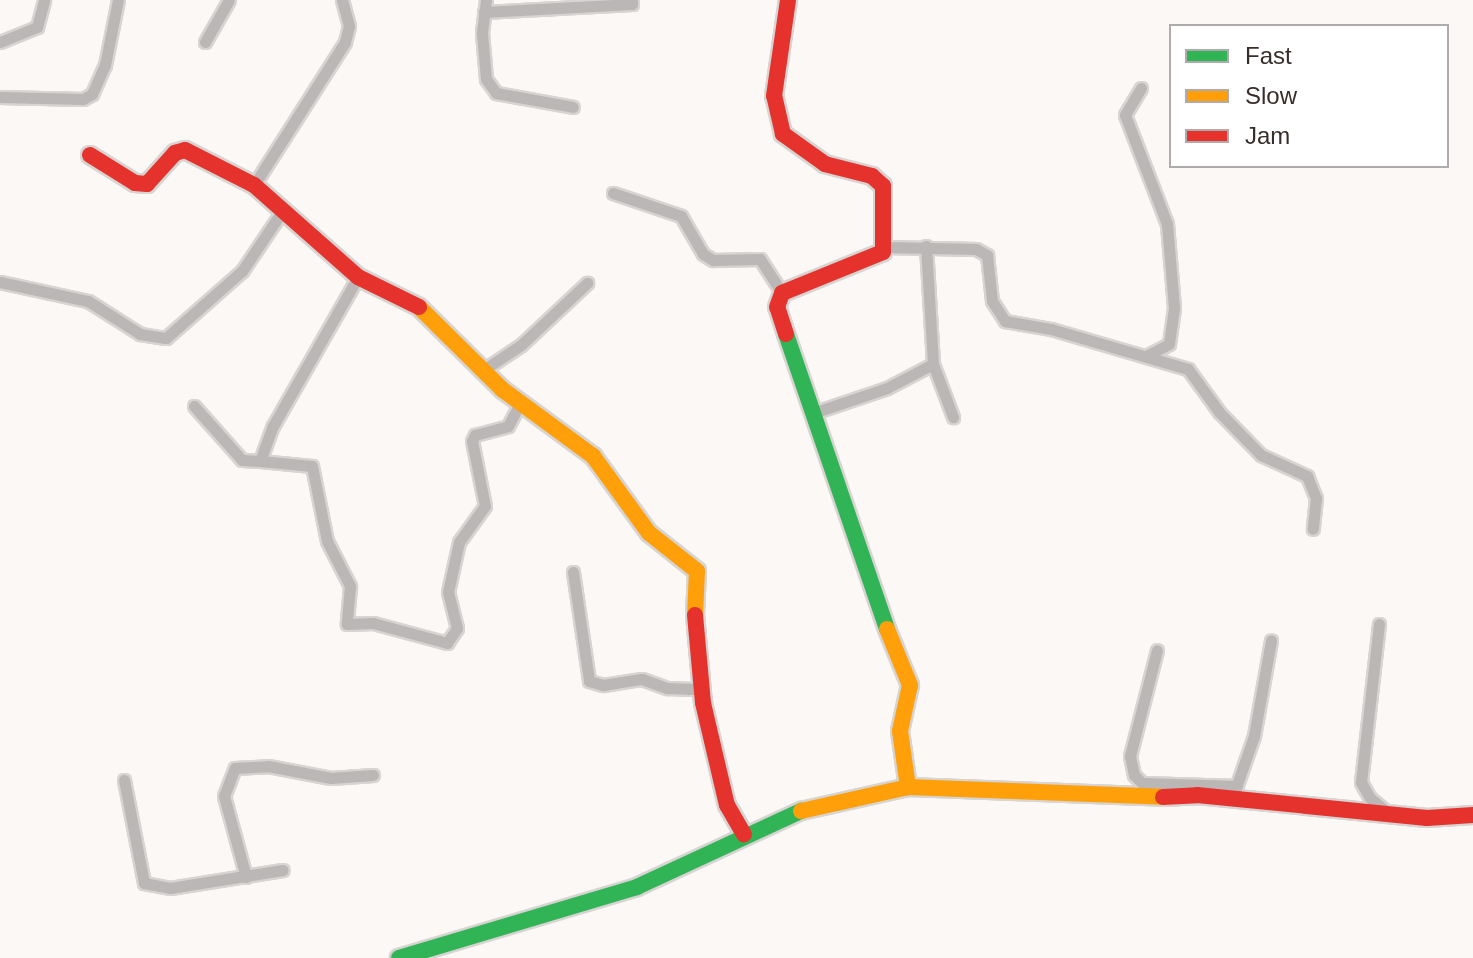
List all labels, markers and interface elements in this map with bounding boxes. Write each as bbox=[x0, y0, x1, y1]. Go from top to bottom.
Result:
legend bbox=[1169, 24, 1449, 168]
text: Fast bbox=[1245, 42, 1292, 69]
text: Slow bbox=[1245, 82, 1297, 109]
text: Jam bbox=[1245, 122, 1290, 149]

